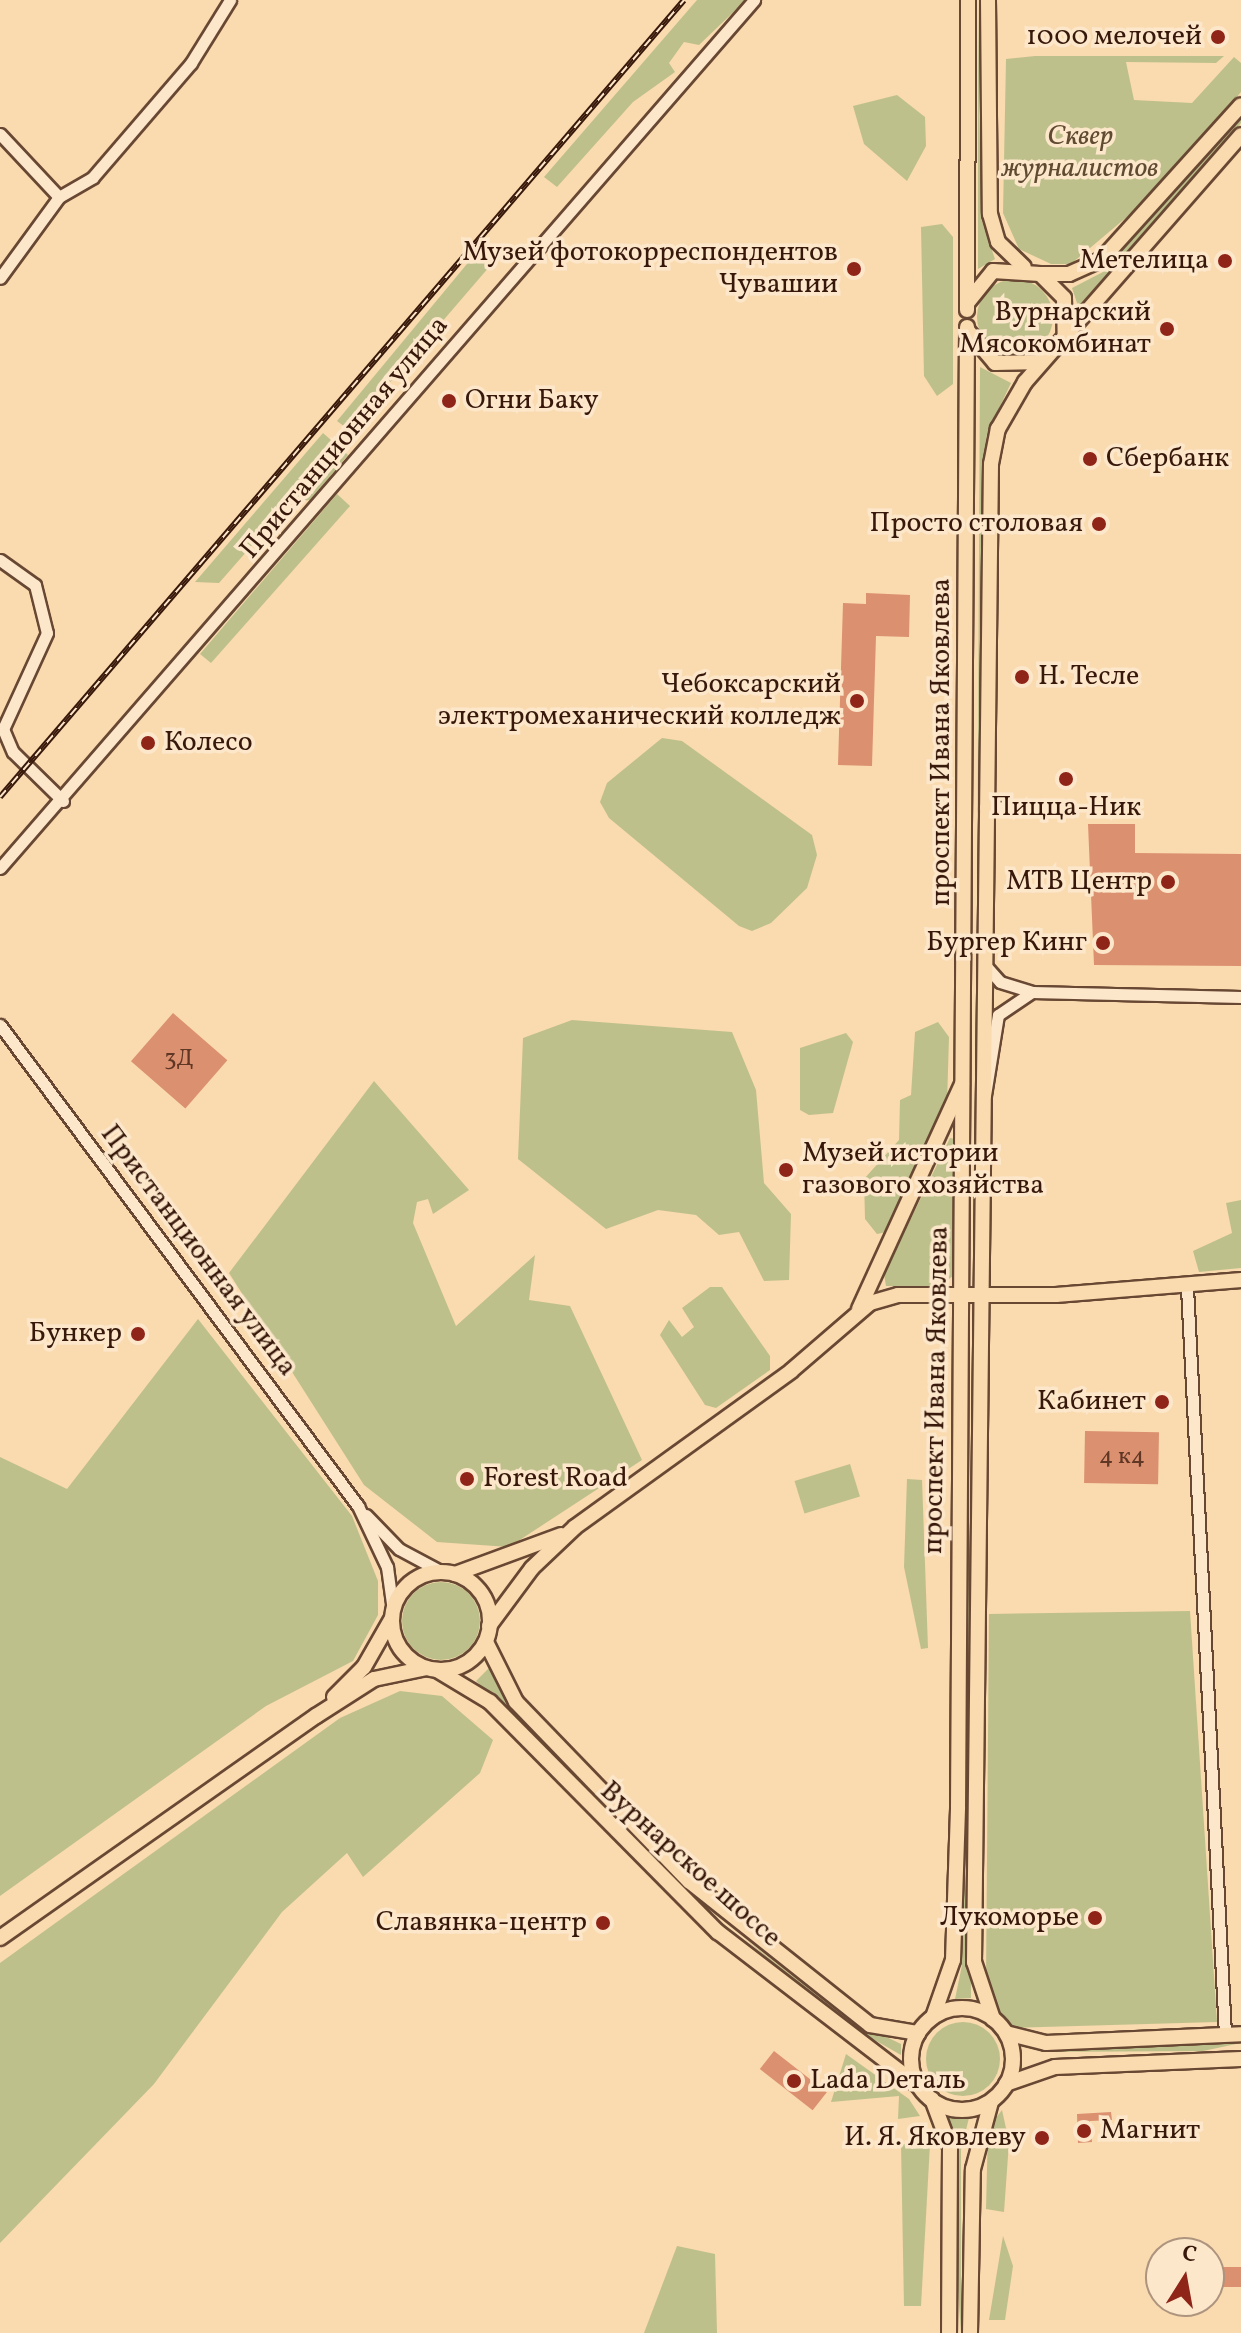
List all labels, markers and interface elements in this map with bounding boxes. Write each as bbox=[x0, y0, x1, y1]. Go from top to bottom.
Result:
place label: 1000 мелочей bbox=[1026, 20, 1202, 54]
marker: 1000 мелочей bbox=[1209, 28, 1227, 46]
park label: Сквер журналистов bbox=[1002, 120, 1158, 186]
place label: Музей фотокорреспондентов Чувашии bbox=[462, 236, 838, 302]
place label: Метелица bbox=[1079, 244, 1209, 278]
marker: Метелица bbox=[1216, 252, 1234, 270]
marker: Музей фотокорреспондентов Чувашии bbox=[845, 260, 863, 278]
place label: Вурнарский Мясокомбинат bbox=[959, 296, 1151, 362]
street label: Пристанционная улица bbox=[233, 310, 457, 566]
marker: Вурнарский Мясокомбинат bbox=[1158, 320, 1176, 338]
place label: Огни Баку bbox=[465, 384, 599, 418]
marker: Огни Баку bbox=[440, 392, 458, 410]
place label: Сбербанк bbox=[1106, 442, 1229, 476]
marker: Сбербанк bbox=[1081, 450, 1099, 468]
place label: Просто столовая bbox=[870, 507, 1083, 541]
marker: Просто столовая bbox=[1090, 515, 1108, 533]
street label: проспект Ивана Яковлева bbox=[925, 578, 959, 906]
place label: Н. Тесле bbox=[1038, 660, 1140, 694]
place label: Чебоксарский электромеханический колледж bbox=[438, 668, 841, 734]
marker: Н. Тесле bbox=[1013, 668, 1031, 686]
marker: Чебоксарский электромеханический колледж bbox=[848, 692, 866, 710]
place label: Колесо bbox=[164, 726, 253, 760]
marker: Колесо bbox=[139, 734, 157, 752]
marker: Пицца-Ник bbox=[1057, 770, 1075, 788]
place label: Пицца-Ник bbox=[991, 791, 1141, 825]
place label: МТВ Центр bbox=[1006, 865, 1152, 899]
marker: МТВ Центр bbox=[1159, 873, 1177, 891]
place label: Бургер Кинг bbox=[926, 926, 1087, 960]
marker: Бургер Кинг bbox=[1094, 934, 1112, 952]
house number: 3Д bbox=[164, 1046, 194, 1074]
street label: Пристанционная улица bbox=[92, 1118, 304, 1384]
place label: Музей истории газового хозяйства bbox=[802, 1137, 1044, 1203]
marker: Музей истории газового хозяйства bbox=[777, 1161, 795, 1179]
street label: проспект Ивана Яковлева bbox=[917, 1226, 957, 1554]
place label: Бункер bbox=[29, 1317, 122, 1351]
marker: Бункер bbox=[129, 1325, 147, 1343]
place label: Кабинет bbox=[1037, 1385, 1146, 1419]
marker: Кабинет bbox=[1153, 1393, 1171, 1411]
house number: 4 к4 bbox=[1099, 1444, 1145, 1472]
place label: Forest Road bbox=[483, 1462, 628, 1496]
marker: Forest Road bbox=[458, 1470, 476, 1488]
street label: Вурнарское шоссе bbox=[593, 1775, 787, 1955]
place label: Лукоморье bbox=[940, 1901, 1079, 1935]
place label: Славянка-центр bbox=[376, 1906, 587, 1940]
marker: Лукоморье bbox=[1086, 1909, 1104, 1927]
marker: Славянка-центр bbox=[594, 1914, 612, 1932]
place label: Lada Dеталь bbox=[810, 2064, 966, 2098]
marker: Lada Dеталь bbox=[785, 2072, 803, 2090]
place label: Магнит bbox=[1100, 2114, 1200, 2148]
place label: И. Я. Яковлеву bbox=[844, 2121, 1026, 2155]
marker: Магнит bbox=[1075, 2122, 1093, 2140]
marker: И. Я. Яковлеву bbox=[1033, 2129, 1051, 2147]
north arrow bbox=[1145, 2237, 1225, 2317]
text: С bbox=[1179, 2238, 1199, 2271]

